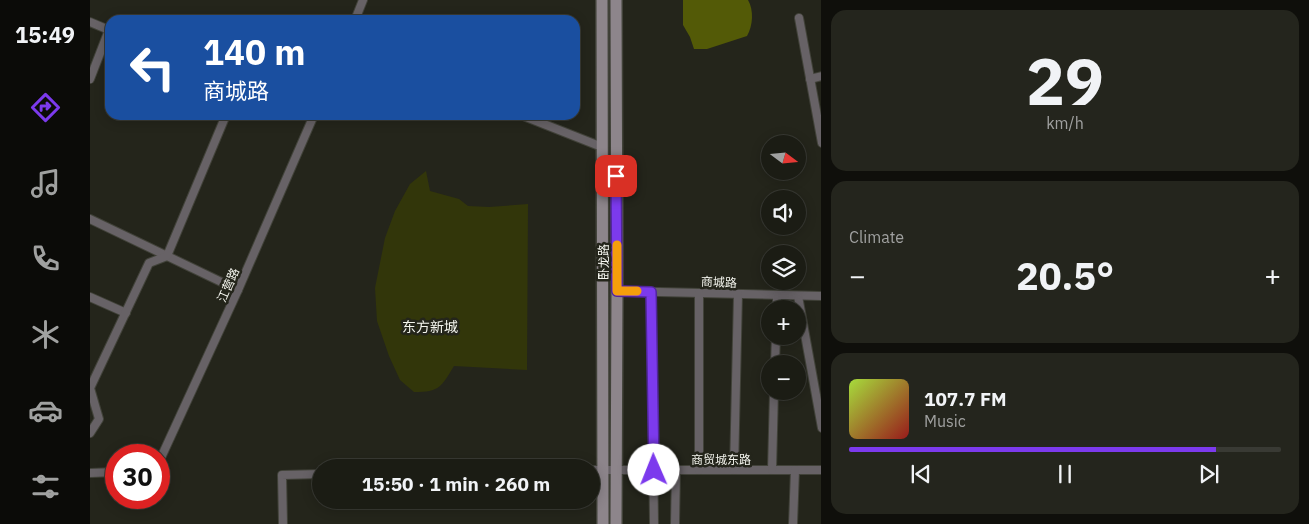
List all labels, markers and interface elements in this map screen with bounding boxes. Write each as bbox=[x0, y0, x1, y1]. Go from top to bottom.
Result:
text: 15:49 bbox=[15, 20, 75, 49]
text: 140 m bbox=[203, 29, 306, 75]
icon: left bbox=[120, 35, 185, 100]
text: 29 bbox=[1026, 38, 1104, 123]
text: 商城路 bbox=[203, 76, 269, 105]
icon: directions bbox=[28, 90, 63, 125]
text: km/h bbox=[1046, 113, 1084, 133]
north arrow bbox=[761, 135, 806, 180]
map controls bbox=[761, 135, 806, 400]
pin bbox=[595, 155, 637, 197]
icon: arrive bbox=[602, 162, 630, 190]
icon: music bbox=[28, 166, 63, 201]
button: sound bbox=[761, 190, 806, 235]
text: Climate bbox=[849, 227, 904, 247]
icon: phone bbox=[28, 241, 63, 276]
street label: 卧龙路 bbox=[596, 244, 611, 280]
button: layers bbox=[761, 245, 806, 290]
text: 20.5° bbox=[1016, 251, 1114, 300]
text: − bbox=[849, 257, 866, 294]
text: + bbox=[1264, 257, 1281, 294]
street label: 江营路 bbox=[214, 265, 242, 305]
street label: 商城路 bbox=[701, 274, 737, 290]
button: + bbox=[761, 300, 806, 345]
icon: climate bbox=[28, 317, 63, 352]
district label: 东方新城 bbox=[402, 318, 458, 336]
button: − bbox=[761, 355, 806, 400]
text: 107.7 FM bbox=[924, 387, 1007, 411]
icon: car bbox=[28, 393, 63, 428]
text: Music bbox=[924, 411, 966, 431]
position arrow bbox=[627, 443, 679, 495]
speed limit sign: 30 bbox=[105, 444, 170, 509]
street label: 商贸城东路 bbox=[691, 452, 751, 467]
icon: previous bbox=[907, 460, 935, 488]
icon: pause bbox=[1051, 460, 1079, 488]
icon: next bbox=[1195, 460, 1223, 488]
icon: filters bbox=[28, 469, 63, 504]
text: 15:50 · 1 min · 260 m bbox=[362, 472, 550, 496]

